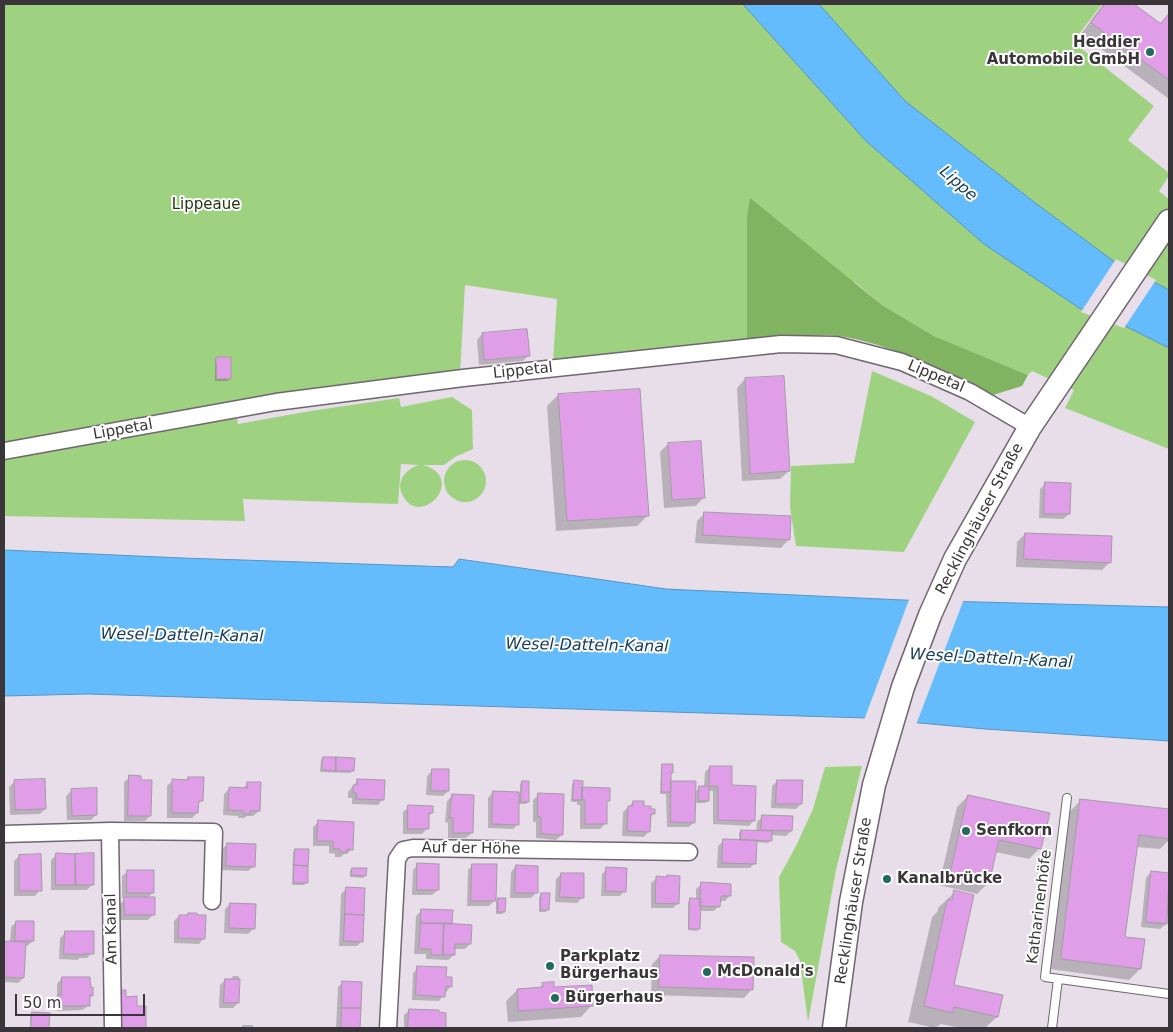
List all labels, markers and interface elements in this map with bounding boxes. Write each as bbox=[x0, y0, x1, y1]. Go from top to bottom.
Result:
place label: Heddier Automobile GmbH bbox=[987, 34, 1140, 69]
marker: Heddier Automobile GmbH bbox=[1144, 46, 1156, 58]
water label: Lippe bbox=[935, 162, 981, 206]
park label: Lippeaue bbox=[172, 196, 240, 214]
street label: Lippetal bbox=[905, 357, 967, 397]
street label: Lippetal bbox=[492, 359, 554, 383]
street label: Lippetal bbox=[92, 416, 154, 444]
street label: Recklinghäuser Straße bbox=[932, 440, 1028, 598]
water label: Wesel-Datteln-Kanal bbox=[100, 625, 264, 647]
water label: Wesel-Datteln-Kanal bbox=[505, 635, 669, 657]
water label: Wesel-Datteln-Kanal bbox=[909, 645, 1073, 673]
street label: Recklinghäuser Straße bbox=[832, 816, 876, 986]
place label: Senfkorn bbox=[976, 822, 1052, 840]
marker: Senfkorn bbox=[960, 825, 972, 837]
street label: Auf der Höhe bbox=[422, 839, 520, 859]
street label: Katharinenhöfe bbox=[1024, 849, 1056, 965]
place label: Kanalbrücke bbox=[897, 870, 1002, 888]
marker: Kanalbrücke bbox=[881, 873, 893, 885]
street label: Am Kanal bbox=[102, 893, 122, 965]
place label: Parkplatz Bürgerhaus bbox=[560, 948, 658, 983]
marker: Parkplatz Bürgerhaus bbox=[544, 960, 556, 972]
place label: McDonald's bbox=[717, 963, 814, 981]
marker: McDonald's bbox=[701, 966, 713, 978]
scale bar bbox=[18, 984, 148, 1016]
place label: Bürgerhaus bbox=[565, 989, 663, 1007]
marker: Bürgerhaus bbox=[549, 992, 561, 1004]
text: 50 m bbox=[23, 994, 61, 1012]

